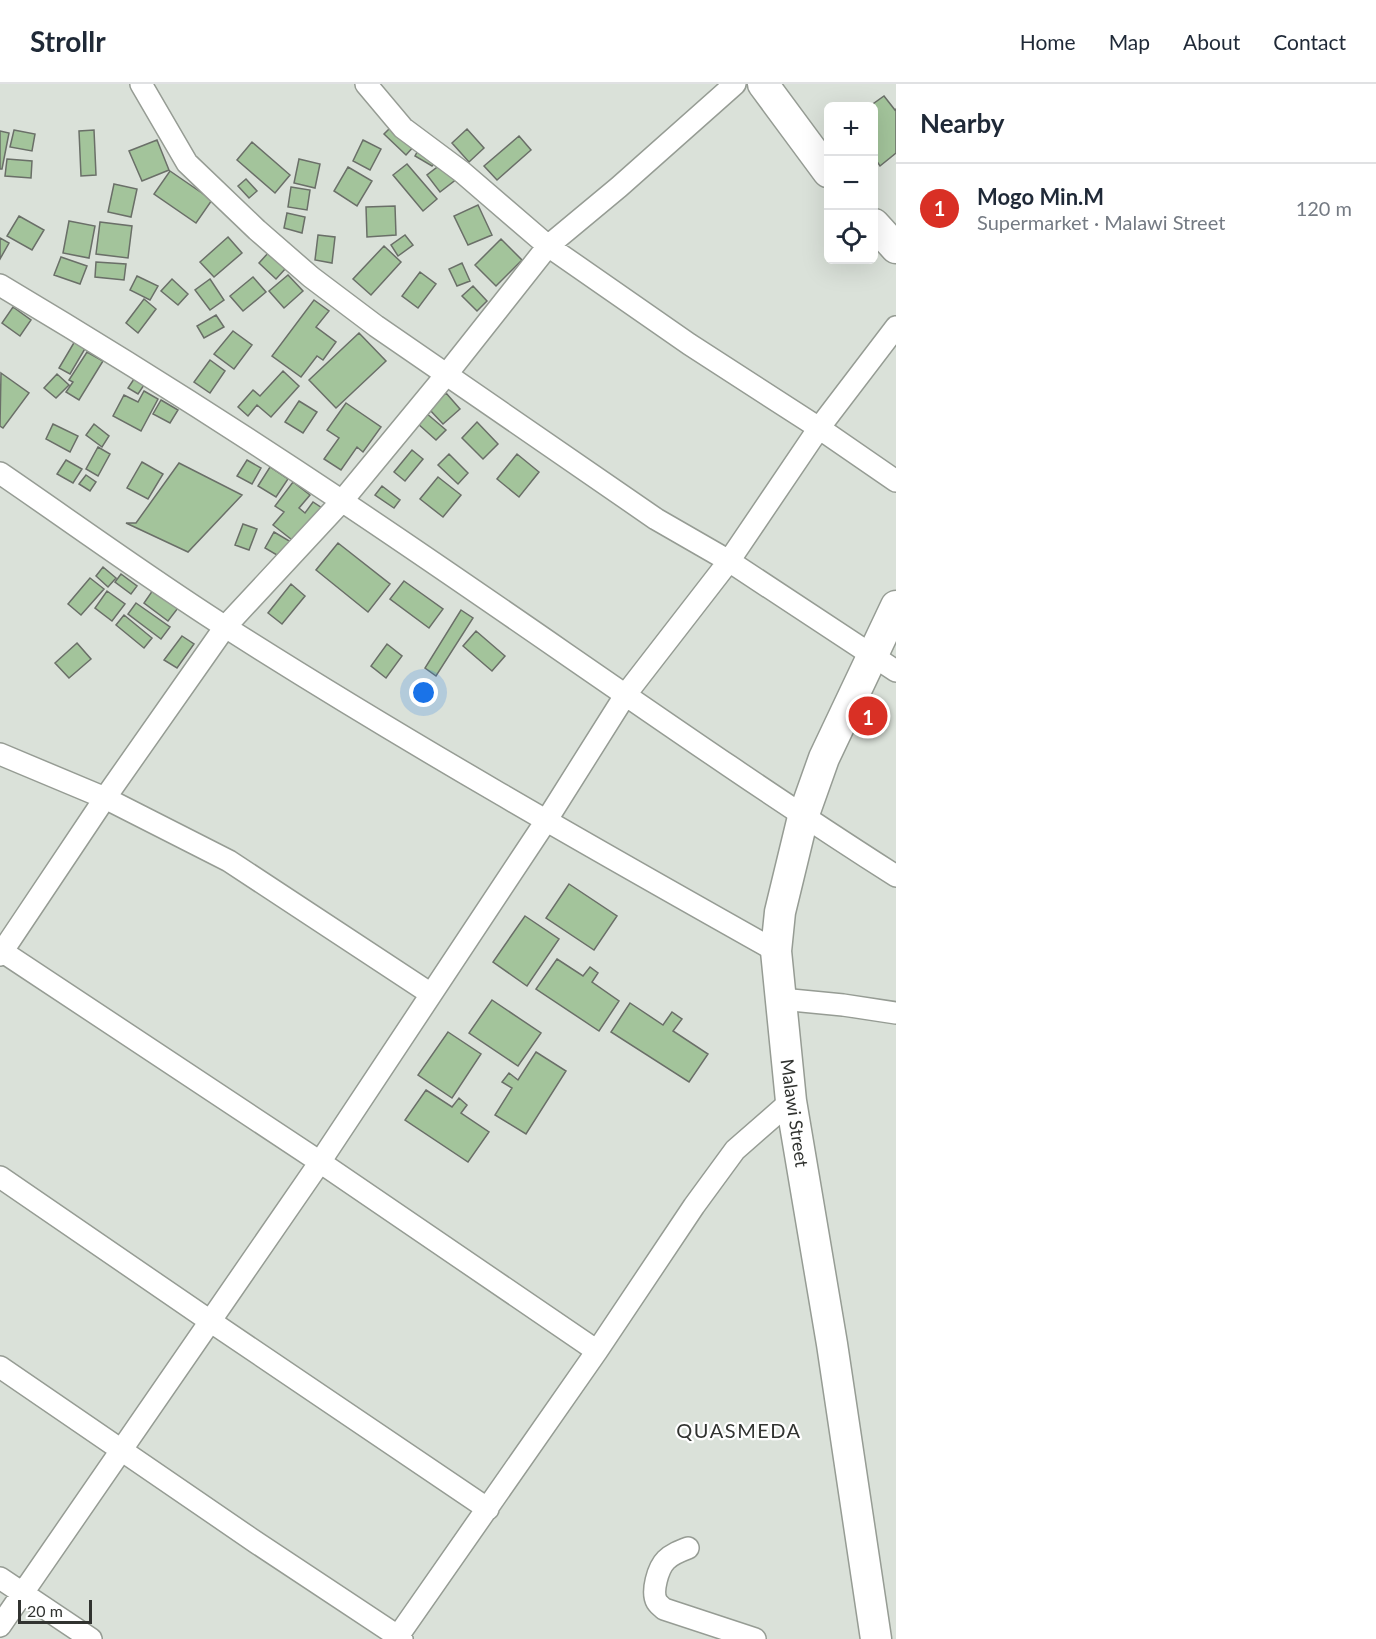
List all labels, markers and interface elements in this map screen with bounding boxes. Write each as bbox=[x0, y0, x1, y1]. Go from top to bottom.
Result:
text: Strollr bbox=[30, 24, 106, 58]
text: Home bbox=[1020, 29, 1076, 54]
text: Map bbox=[1109, 29, 1150, 54]
text: About bbox=[1183, 29, 1240, 54]
text: Contact bbox=[1273, 29, 1346, 54]
map controls bbox=[824, 102, 878, 264]
button: + bbox=[824, 102, 878, 156]
text: Nearby bbox=[920, 107, 1005, 139]
button: − bbox=[824, 156, 878, 210]
text: Mogo Min.M bbox=[977, 183, 1104, 210]
text: 1 bbox=[934, 196, 945, 220]
text: 120 m bbox=[1296, 196, 1352, 220]
button: locate bbox=[824, 210, 878, 264]
text: Supermarket · Malawi Street bbox=[977, 210, 1225, 234]
your location bbox=[409, 678, 438, 707]
pin: 1 bbox=[848, 694, 888, 738]
street label: Malawi Street bbox=[777, 1057, 814, 1169]
district label: QUASMEDA bbox=[676, 1418, 802, 1442]
scale bar bbox=[18, 1597, 92, 1624]
text: 20 m bbox=[27, 1601, 63, 1620]

